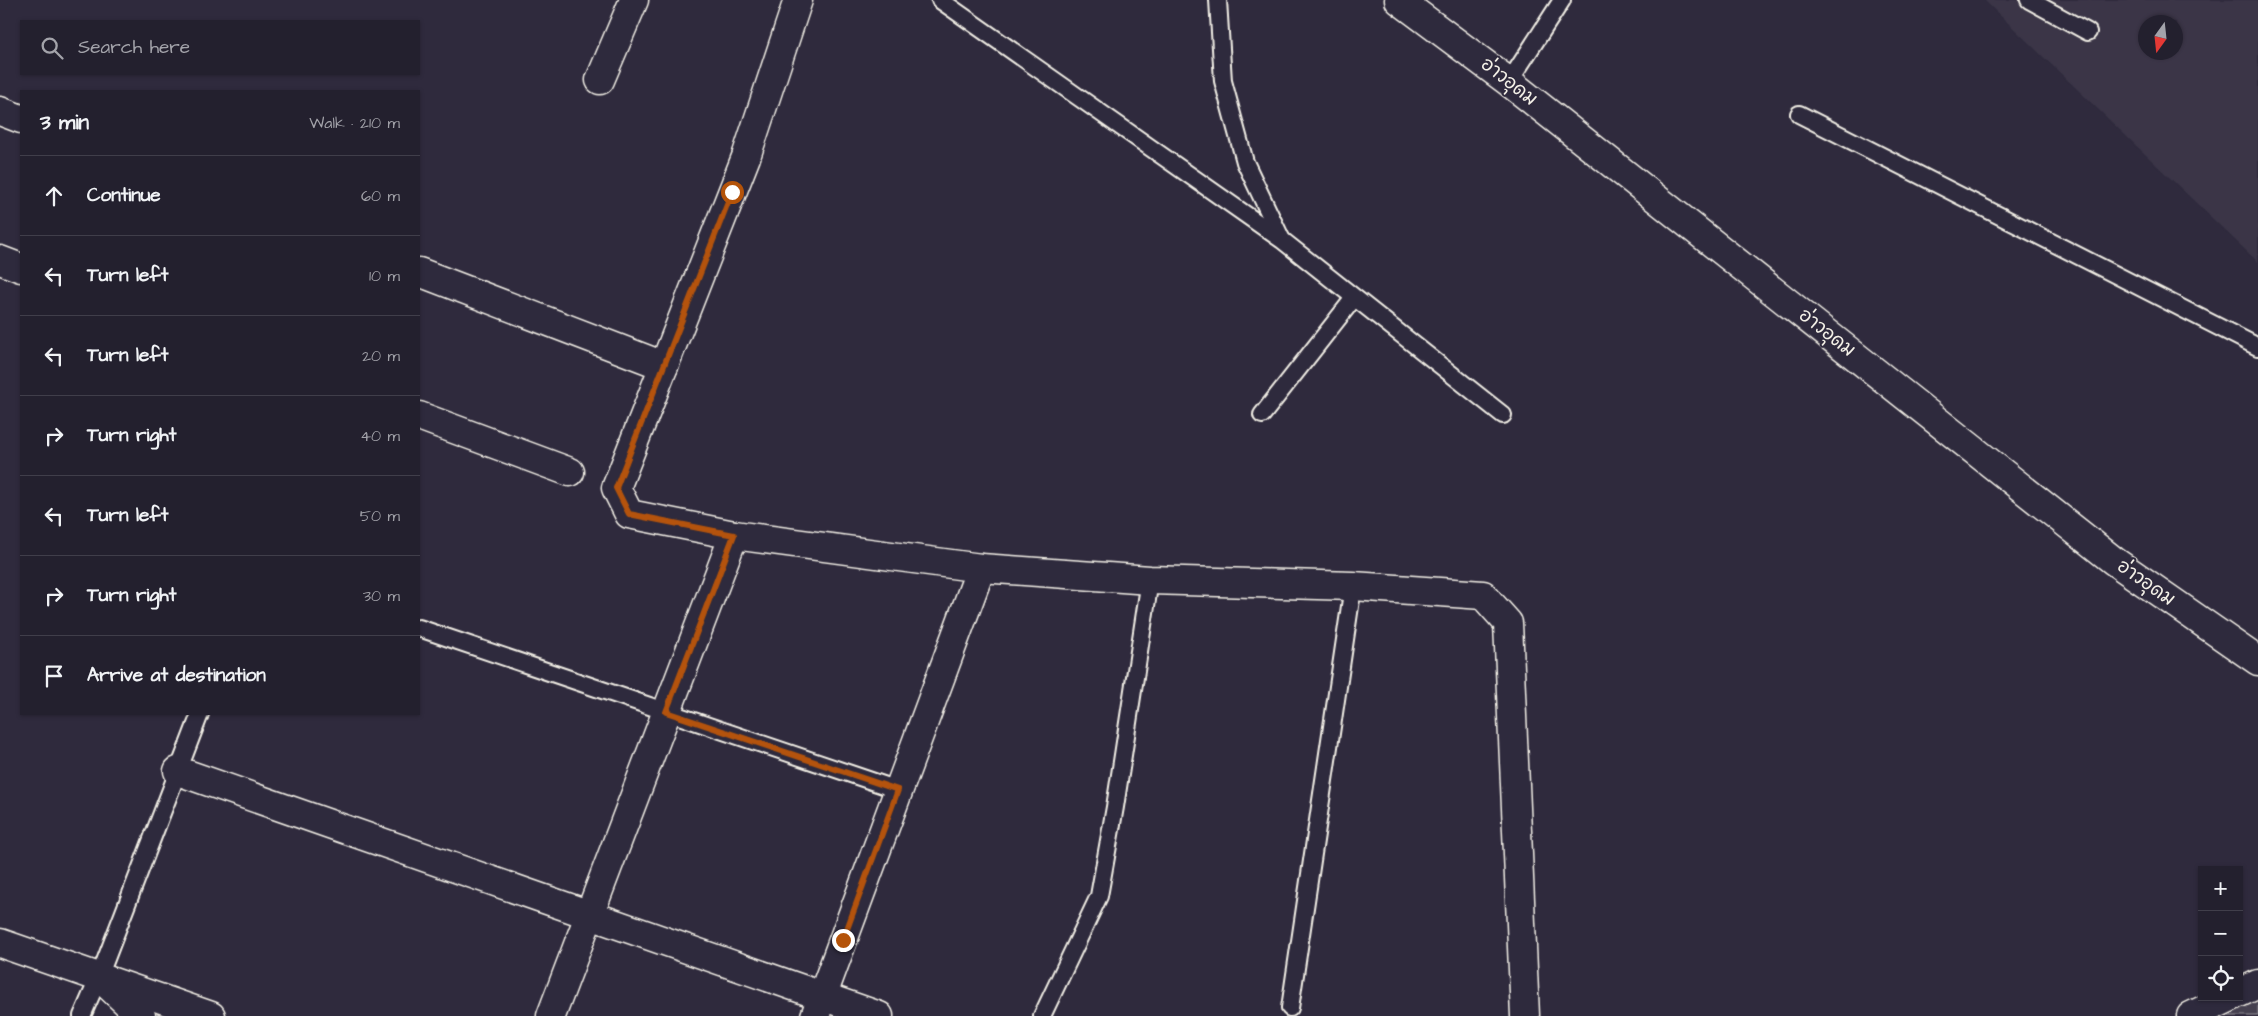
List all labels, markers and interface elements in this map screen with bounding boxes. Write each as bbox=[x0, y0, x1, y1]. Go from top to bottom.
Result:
north arrow bbox=[2138, 15, 2183, 60]
search box bbox=[20, 20, 420, 75]
icon: search bbox=[38, 34, 66, 62]
text: Search here bbox=[78, 34, 190, 61]
street label: อ่าวอุดม bbox=[1475, 51, 1543, 113]
text: 3 min bbox=[40, 108, 89, 137]
text: Walk · 210 m bbox=[309, 112, 400, 134]
route start bbox=[721, 181, 744, 204]
icon: ahead bbox=[40, 182, 68, 210]
text: Continue bbox=[87, 182, 161, 209]
text: 60 m bbox=[361, 185, 400, 207]
icon: left bbox=[40, 262, 68, 290]
text: Turn left bbox=[87, 262, 168, 289]
text: 10 m bbox=[369, 265, 400, 287]
street label: อ่าวอุดม bbox=[1793, 302, 1861, 364]
icon: left bbox=[40, 342, 68, 370]
text: Turn left bbox=[87, 342, 168, 369]
text: 20 m bbox=[362, 345, 400, 367]
icon: right bbox=[40, 422, 68, 450]
text: Turn right bbox=[87, 422, 176, 449]
text: 40 m bbox=[360, 425, 400, 447]
icon: left bbox=[40, 502, 68, 530]
text: Turn left bbox=[87, 502, 168, 529]
text: 50 m bbox=[360, 505, 400, 527]
street label: อ่าวอุดม bbox=[2111, 553, 2181, 613]
icon: right bbox=[40, 582, 68, 610]
text: Turn right bbox=[87, 582, 176, 609]
text: 30 m bbox=[363, 585, 400, 607]
icon: arrive bbox=[40, 662, 68, 690]
text: Arrive at destination bbox=[87, 662, 266, 689]
map controls bbox=[2198, 866, 2243, 1001]
button: + bbox=[2198, 866, 2243, 911]
button: − bbox=[2198, 911, 2243, 956]
route end bbox=[832, 929, 855, 952]
button: locate bbox=[2198, 956, 2243, 1001]

